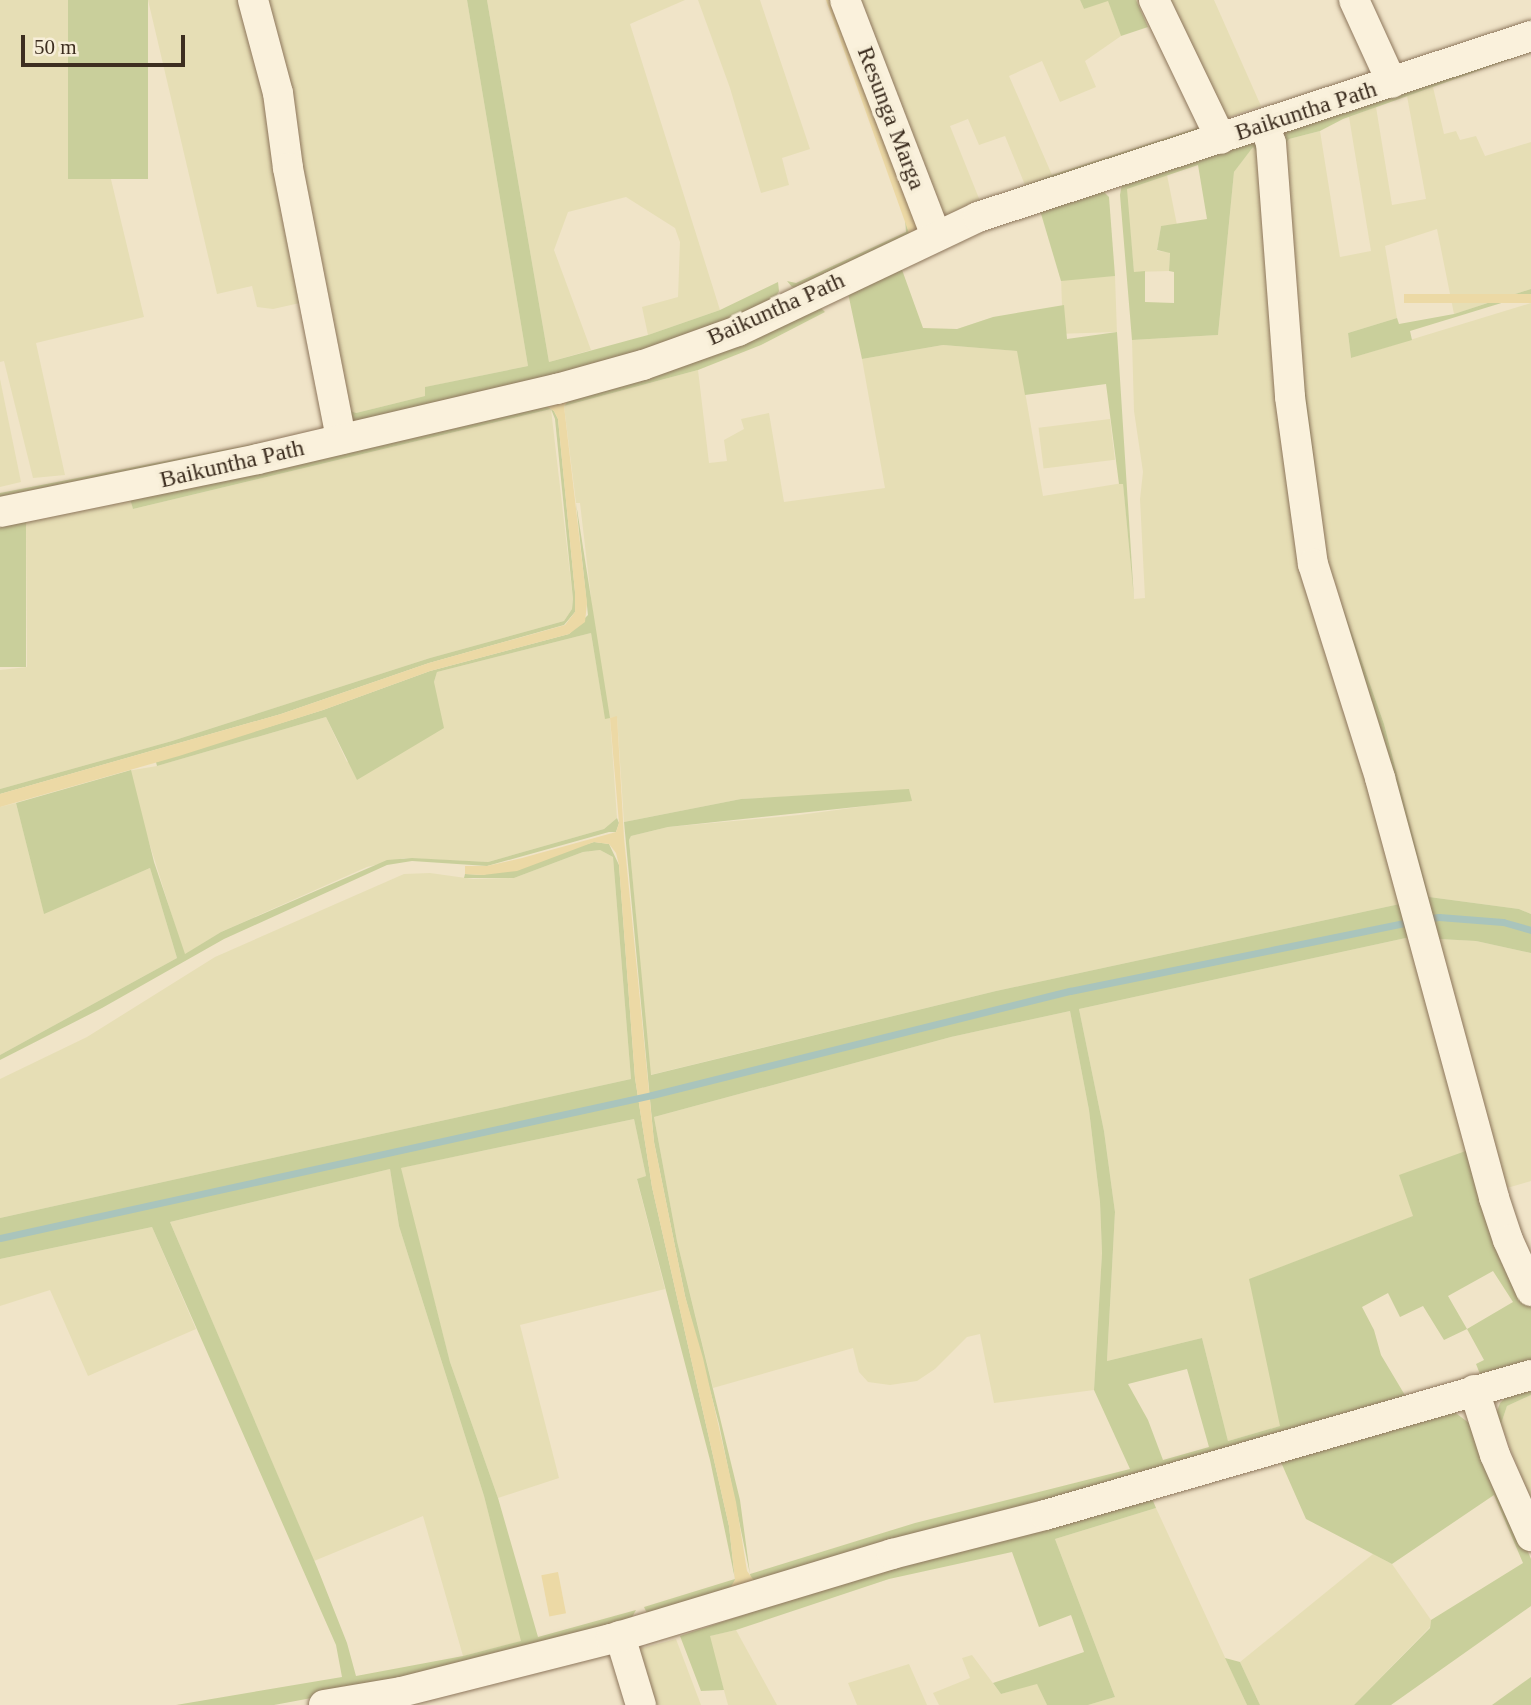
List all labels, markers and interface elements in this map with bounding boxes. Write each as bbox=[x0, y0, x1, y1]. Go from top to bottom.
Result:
scale bar bbox=[24, 21, 189, 65]
street label: Resunga Marga bbox=[846, 30, 936, 206]
text: 50 m bbox=[34, 35, 77, 59]
street label: Baikuntha Path bbox=[1220, 71, 1392, 151]
street label: Baikuntha Path bbox=[691, 261, 861, 357]
street label: Baikuntha Path bbox=[145, 431, 319, 497]

